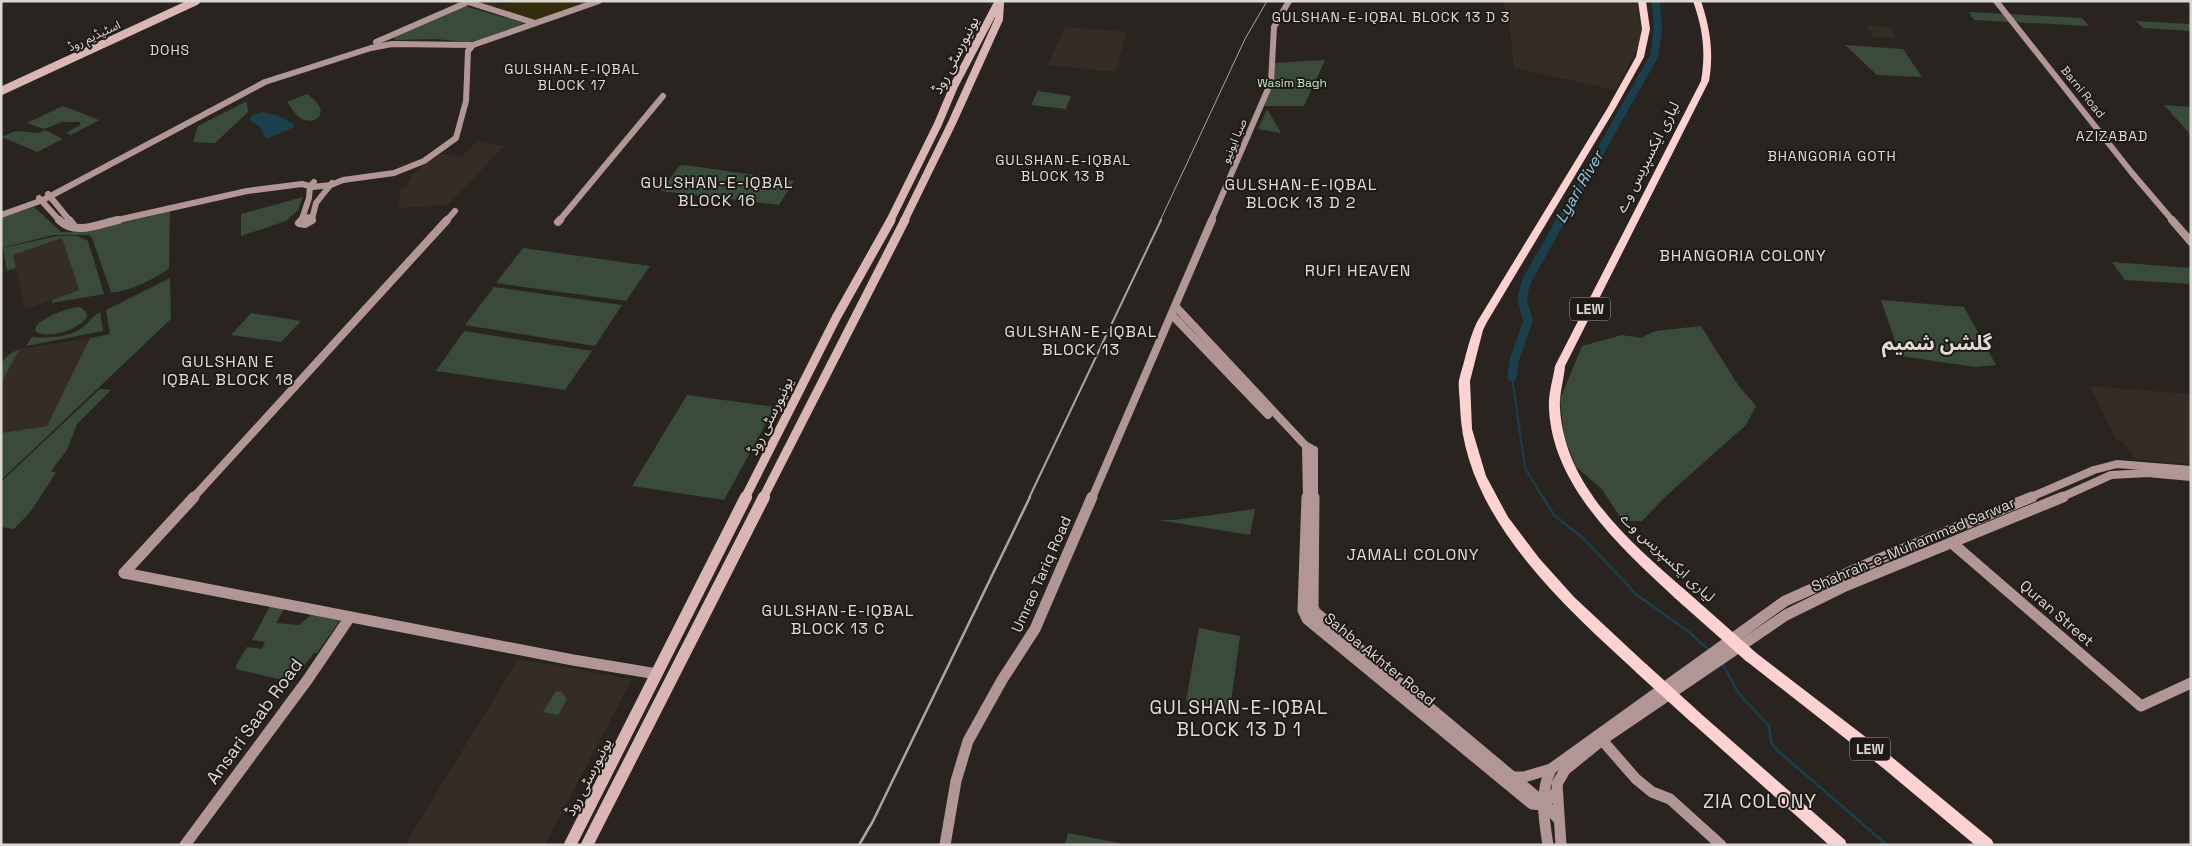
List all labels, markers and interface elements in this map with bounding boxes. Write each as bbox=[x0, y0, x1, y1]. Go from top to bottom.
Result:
district label: GULSHAN-E-IQBAL BLOCK 13 D 3 bbox=[1272, 8, 1510, 26]
street label: یونیورسٹی روڈ bbox=[927, 13, 983, 97]
street label: اسٹیڈیم روڈ bbox=[65, 17, 124, 56]
district label: DOHS bbox=[150, 41, 190, 59]
district label: GULSHAN-E-IQBAL BLOCK 17 bbox=[504, 60, 640, 94]
street label: Barni Road bbox=[2057, 63, 2109, 121]
park label: Wasim Bagh bbox=[1257, 75, 1327, 91]
street label: لیاری ایکسپریس وے bbox=[1611, 98, 1684, 216]
street label: صبا ایونیو bbox=[1217, 116, 1251, 166]
district label: AZIZABAD bbox=[2076, 127, 2148, 145]
water label: Lyari River bbox=[1550, 146, 1609, 227]
district label: BHANGORIA GOTH bbox=[1767, 147, 1897, 165]
district label: GULSHAN-E-IQBAL BLOCK 13 B bbox=[995, 151, 1131, 185]
district label: GULSHAN-E-IQBAL BLOCK 16 bbox=[641, 172, 793, 211]
district label: GULSHAN-E-IQBAL BLOCK 13 D 2 bbox=[1225, 174, 1377, 213]
district label: BHANGORIA COLONY bbox=[1659, 245, 1827, 266]
district label: RUFI HEAVEN bbox=[1305, 260, 1411, 281]
road number: LEW bbox=[1570, 298, 1610, 320]
district label: GULSHAN-E-IQBAL BLOCK 13 bbox=[1005, 321, 1157, 360]
district label: گلشن شمیم bbox=[1882, 330, 1993, 358]
district label: GULSHAN E IQBAL BLOCK 18 bbox=[162, 351, 294, 390]
street label: یونیورسٹی روڈ bbox=[743, 374, 797, 458]
street label: Shahrah-e-Muhammad Sarwar bbox=[1808, 492, 2018, 596]
street label: لیاری ایکسپریس وے bbox=[1616, 508, 1719, 607]
street label: Umrao Tariq Road bbox=[1007, 513, 1075, 635]
district label: JAMALI COLONY bbox=[1346, 544, 1480, 565]
street label: Quran Street bbox=[2016, 576, 2098, 650]
district label: GULSHAN-E-IQBAL BLOCK 13 C bbox=[762, 600, 914, 639]
street label: Sahba Akhter Road bbox=[1321, 608, 1439, 710]
street label: Ansari Saab Road bbox=[201, 654, 307, 788]
district label: GULSHAN-E-IQBAL BLOCK 13 D 1 bbox=[1150, 695, 1328, 742]
street label: یونیورسٹی روڈ bbox=[560, 735, 616, 819]
road number: LEW bbox=[1850, 738, 1890, 761]
district label: ZIA COLONY bbox=[1703, 789, 1817, 814]

